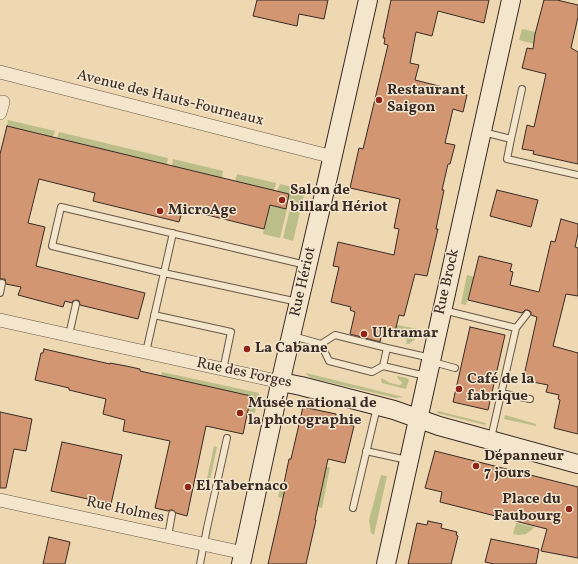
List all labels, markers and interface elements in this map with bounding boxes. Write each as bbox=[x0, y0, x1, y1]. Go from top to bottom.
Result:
street label: Avenue des Hauts-Fourneaux bbox=[75, 67, 265, 131]
place label: Restaurant Saigon bbox=[387, 82, 465, 117]
marker: Restaurant Saigon bbox=[374, 95, 384, 105]
place label: Salon de billard Hériot bbox=[290, 182, 388, 217]
marker: Salon de billard Hériot bbox=[277, 195, 287, 205]
place label: MicroAge bbox=[168, 202, 236, 220]
marker: MicroAge bbox=[155, 206, 165, 216]
street label: Rue Hériot bbox=[287, 245, 321, 319]
street label: Rue Brock bbox=[432, 247, 464, 317]
place label: Ultramar bbox=[372, 325, 438, 343]
marker: Ultramar bbox=[359, 329, 369, 339]
place label: La Cabane bbox=[255, 340, 328, 358]
marker: La Cabane bbox=[242, 344, 252, 354]
street label: Rue des Forges bbox=[195, 355, 293, 393]
place label: Café de la fabrique bbox=[467, 371, 534, 406]
marker: Café de la fabrique bbox=[454, 384, 464, 394]
place label: Musée national de la photographie bbox=[248, 395, 377, 430]
marker: Musée national de la photographie bbox=[235, 408, 245, 418]
place label: Dépanneur 7 jours bbox=[484, 448, 564, 483]
marker: Dépanneur 7 jours bbox=[471, 461, 481, 471]
place label: El Tabernaco bbox=[196, 478, 288, 496]
marker: El Tabernaco bbox=[183, 482, 193, 492]
place label: Place du Faubourg bbox=[494, 491, 561, 526]
street label: Rue Holmes bbox=[84, 494, 166, 528]
marker: Place du Faubourg bbox=[564, 504, 574, 514]

